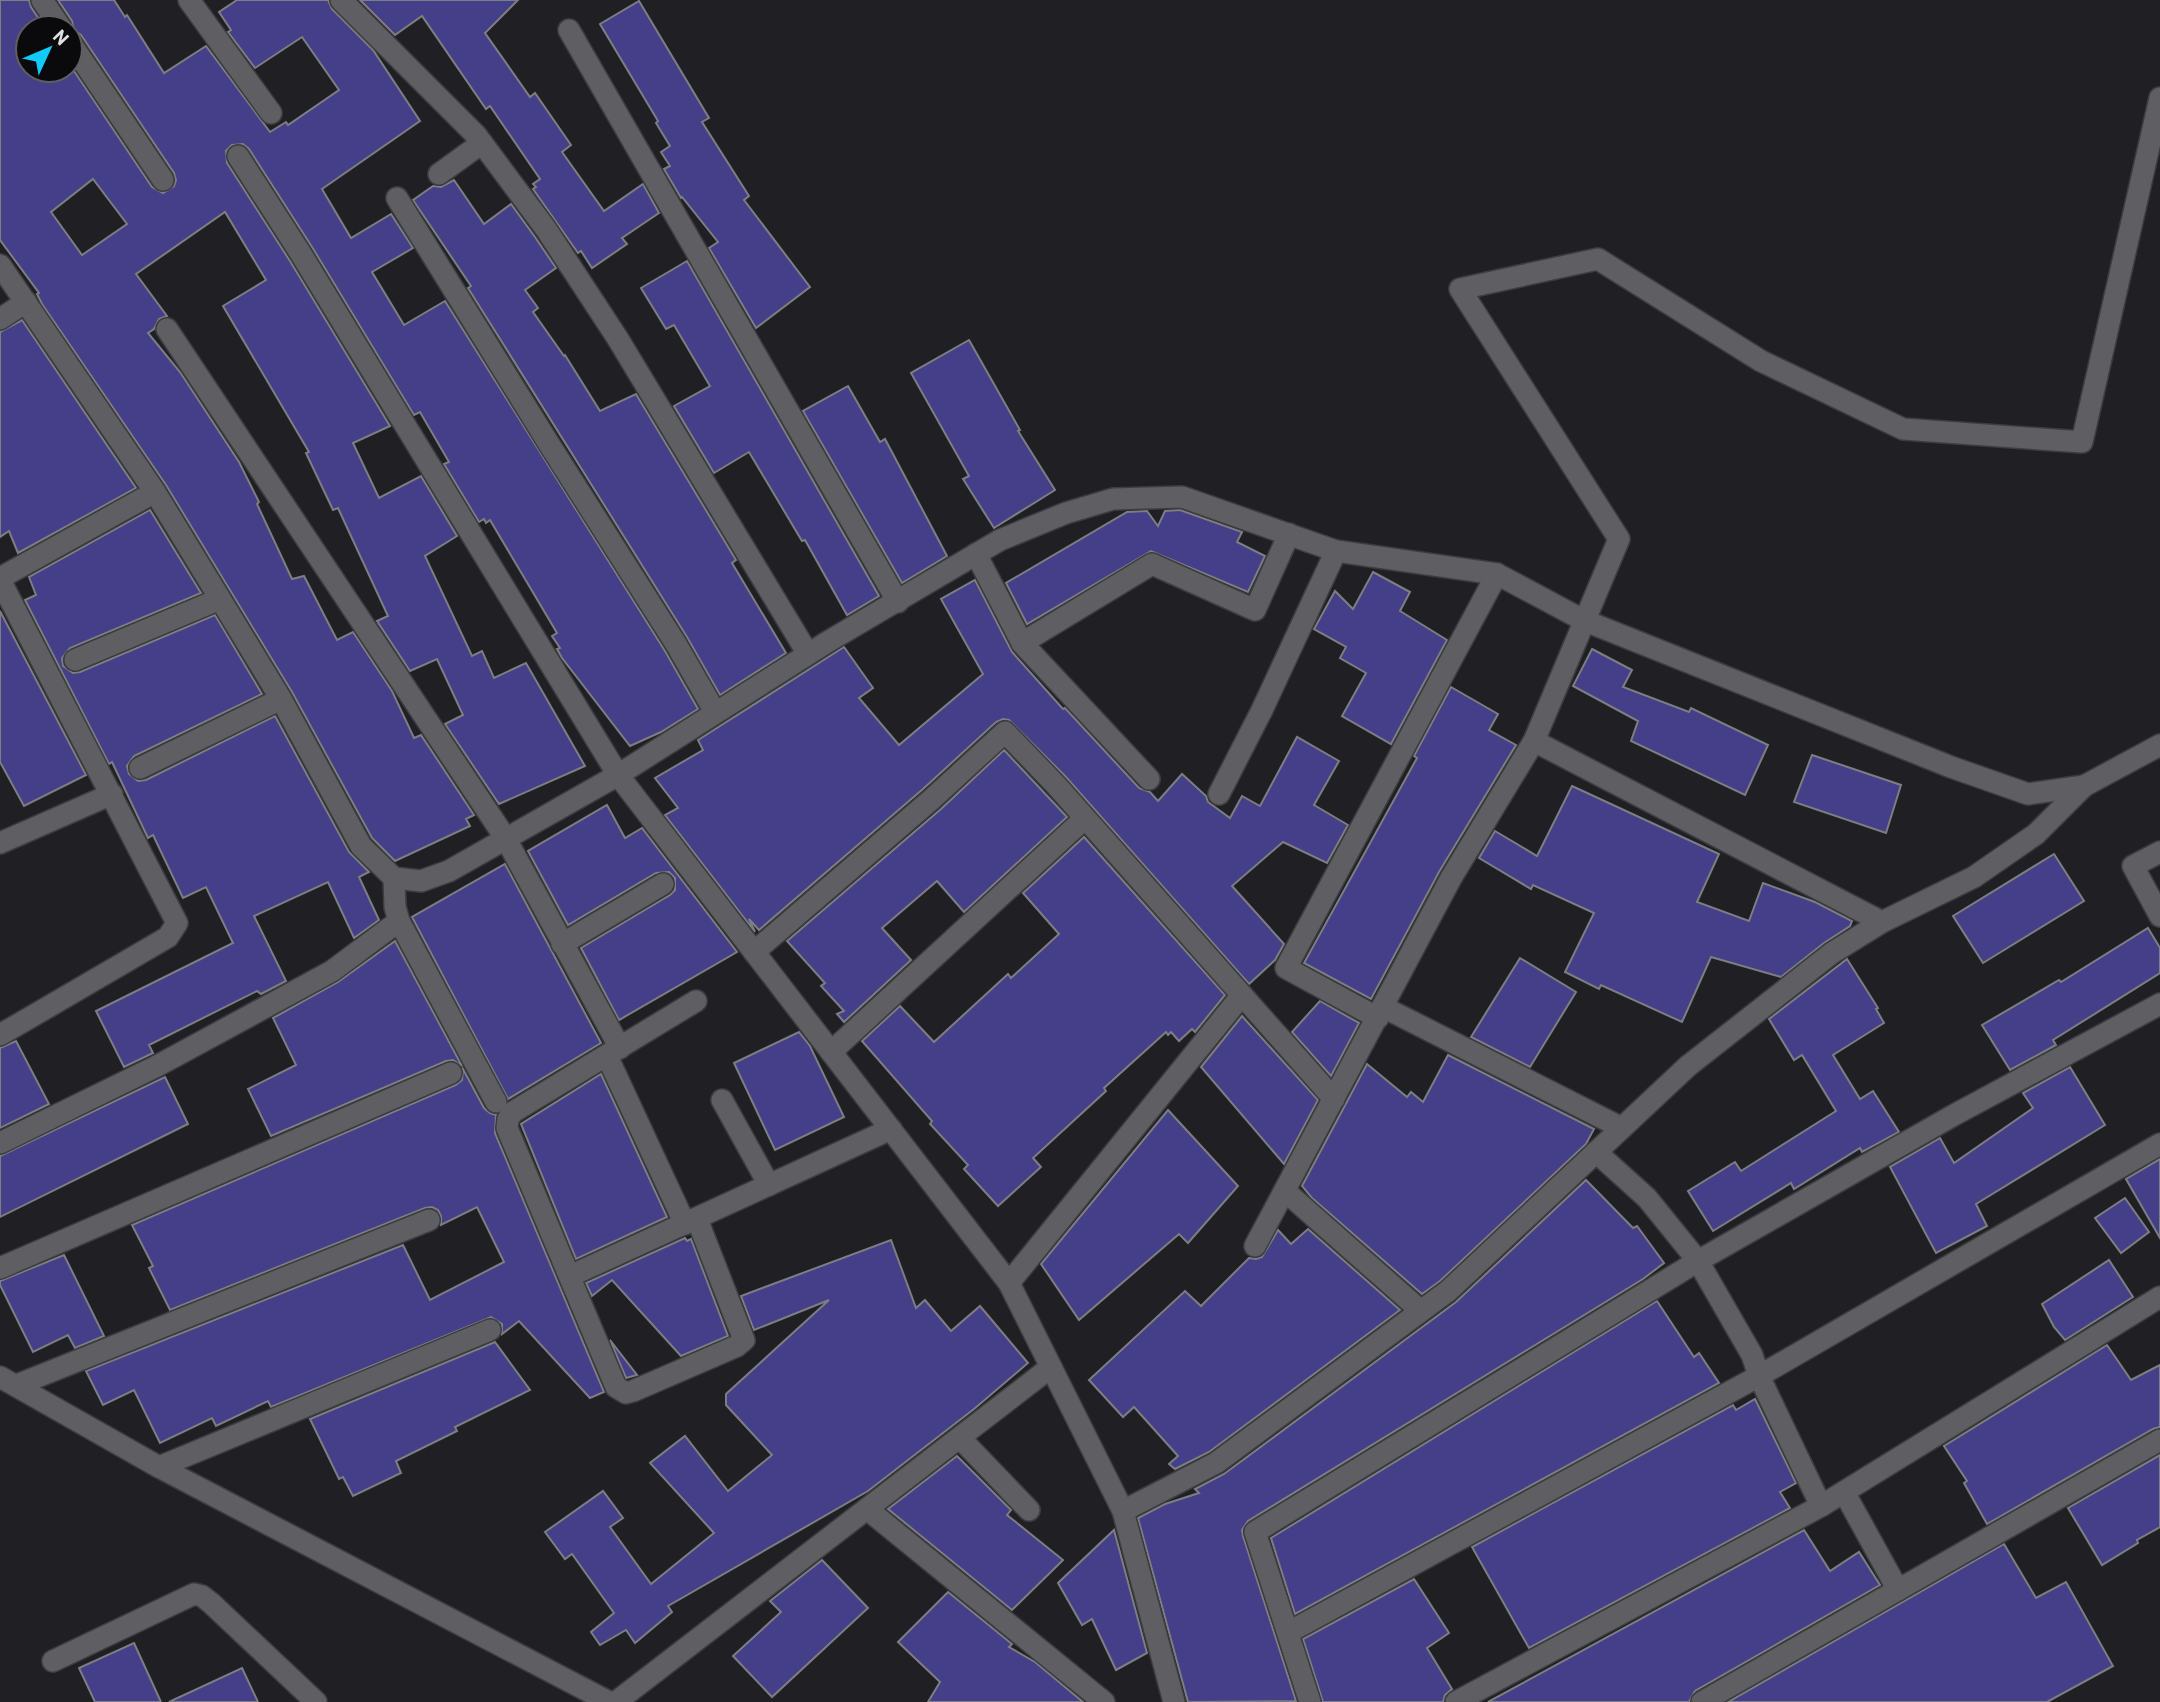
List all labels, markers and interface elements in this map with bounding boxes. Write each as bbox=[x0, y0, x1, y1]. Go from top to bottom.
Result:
north arrow bbox=[14, 14, 84, 84]
text: N bbox=[49, 24, 74, 49]

